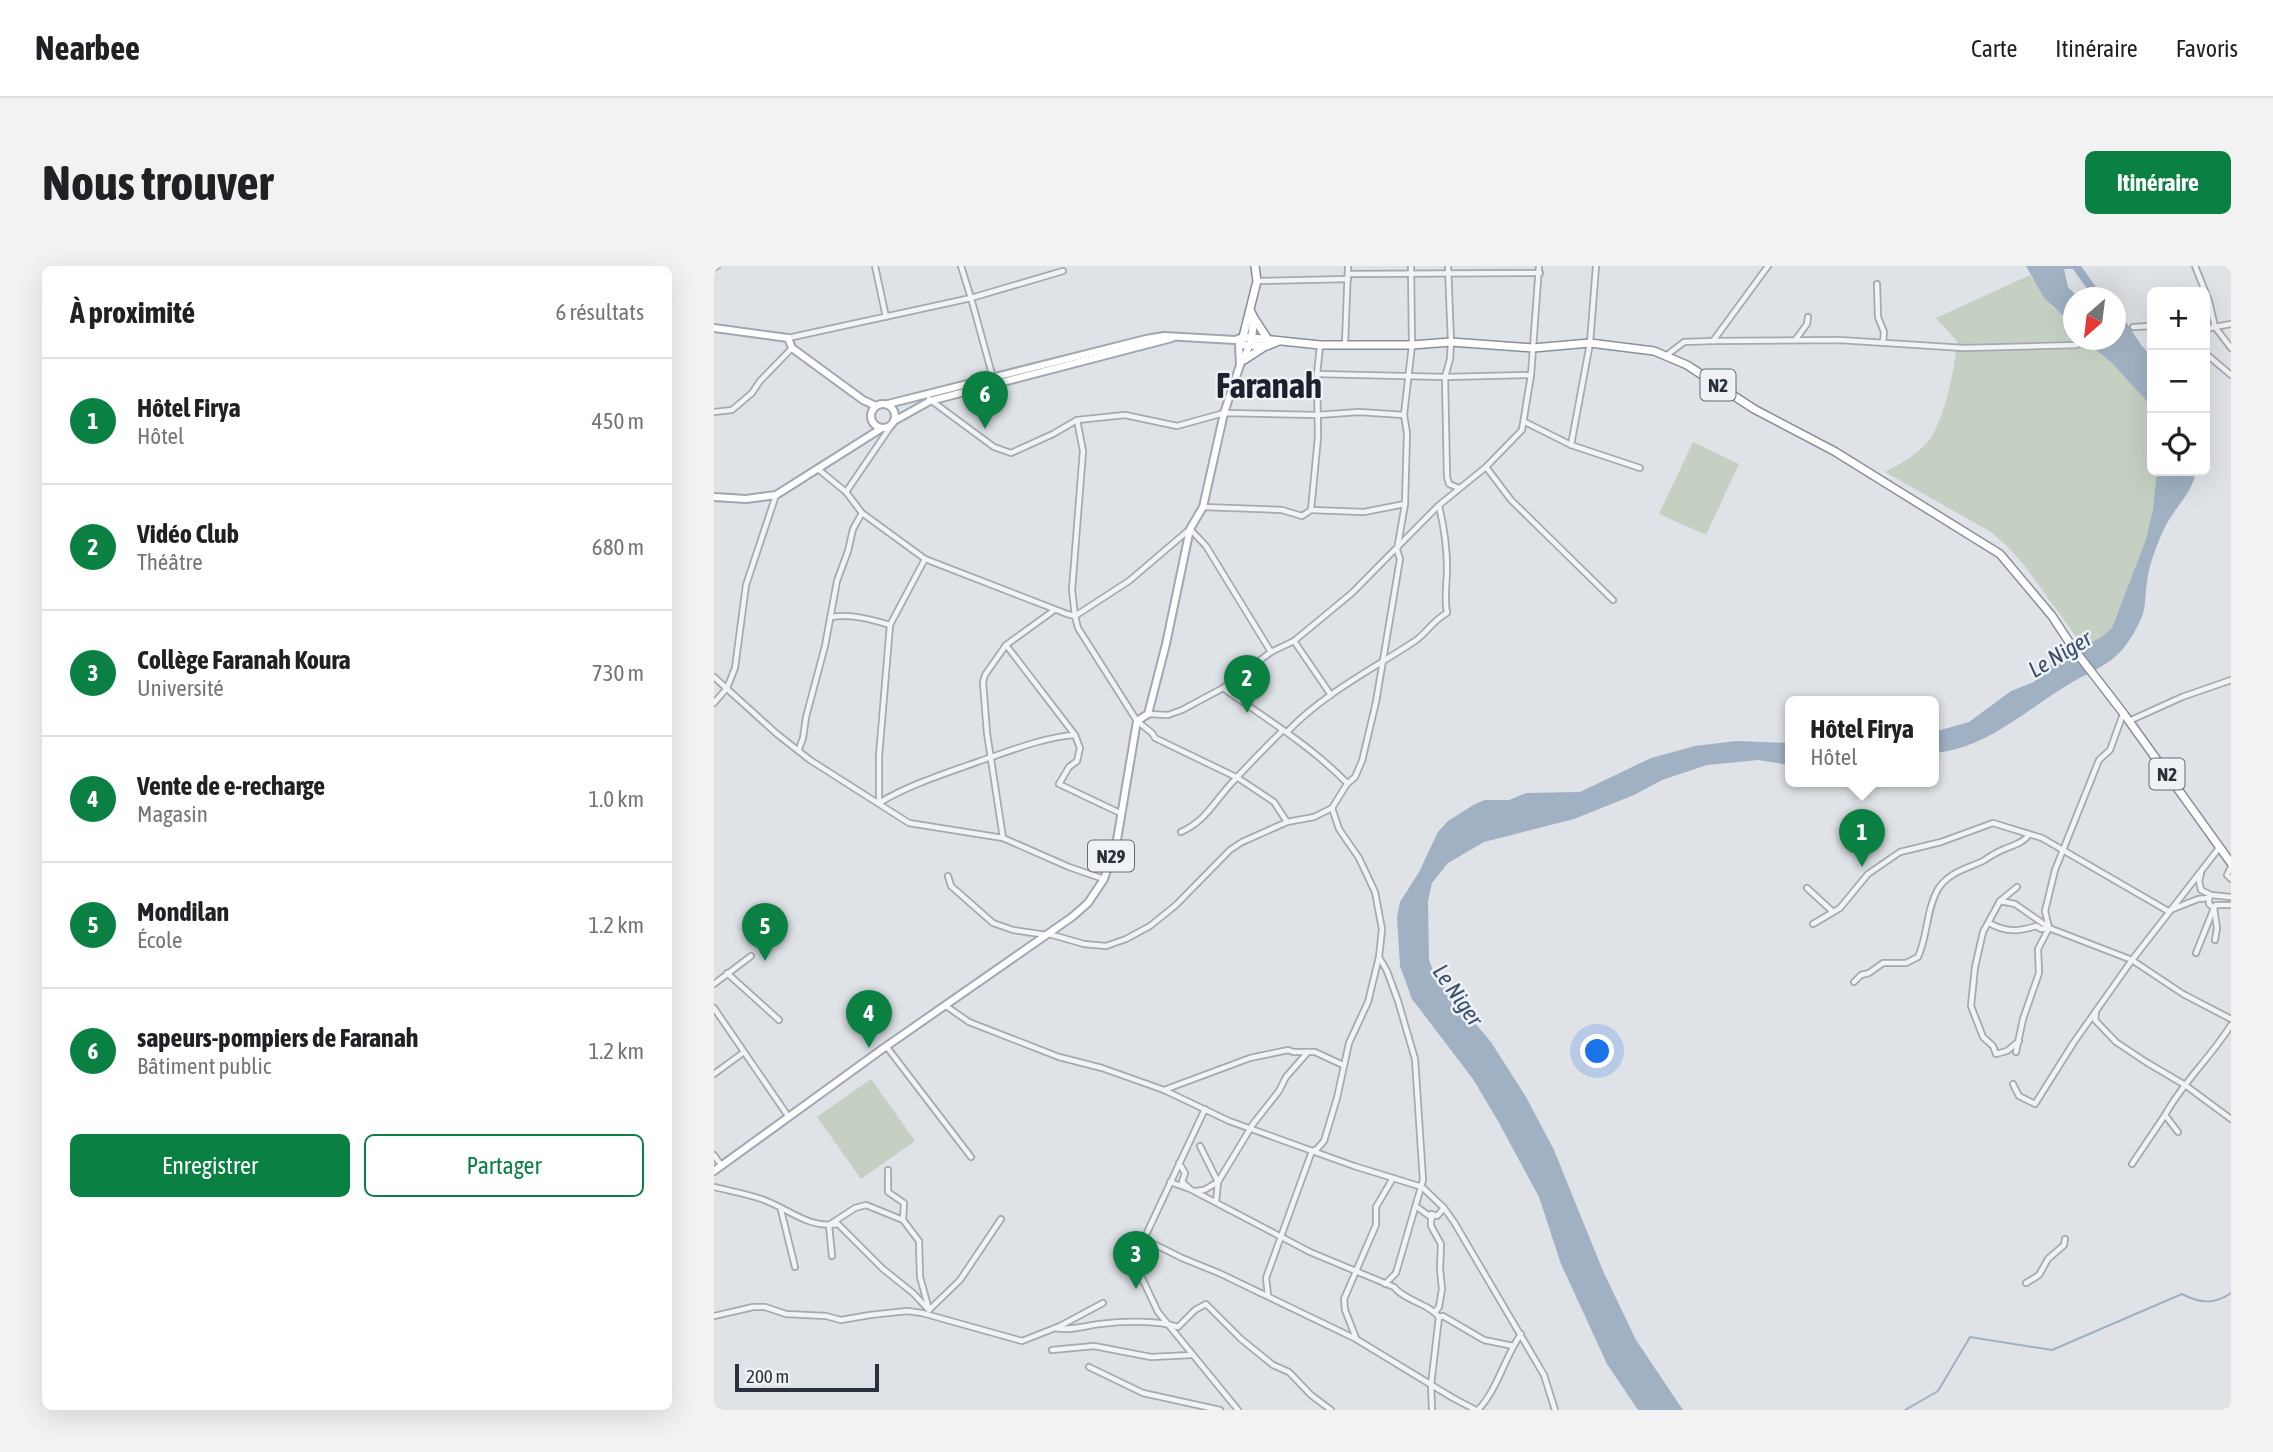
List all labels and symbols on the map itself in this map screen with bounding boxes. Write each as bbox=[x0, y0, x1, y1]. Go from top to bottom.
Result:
north arrow bbox=[2063, 287, 2126, 350]
district label: Faranah bbox=[1216, 365, 1322, 405]
road number: N2 bbox=[1700, 370, 1735, 400]
pin: 6 bbox=[962, 371, 1008, 429]
water label: Le Niger bbox=[2024, 624, 2097, 683]
pin: 2 bbox=[1224, 655, 1270, 713]
road number: N2 bbox=[2150, 758, 2184, 790]
pin: 1 bbox=[1839, 809, 1885, 867]
road number: N29 bbox=[1088, 841, 1134, 872]
pin: 5 bbox=[742, 903, 788, 961]
water label: Le Niger bbox=[1428, 959, 1489, 1032]
pin: 4 bbox=[846, 990, 892, 1048]
your location bbox=[1580, 1034, 1614, 1068]
pin: 3 bbox=[1113, 1231, 1159, 1289]
scale bar bbox=[735, 1361, 878, 1393]

